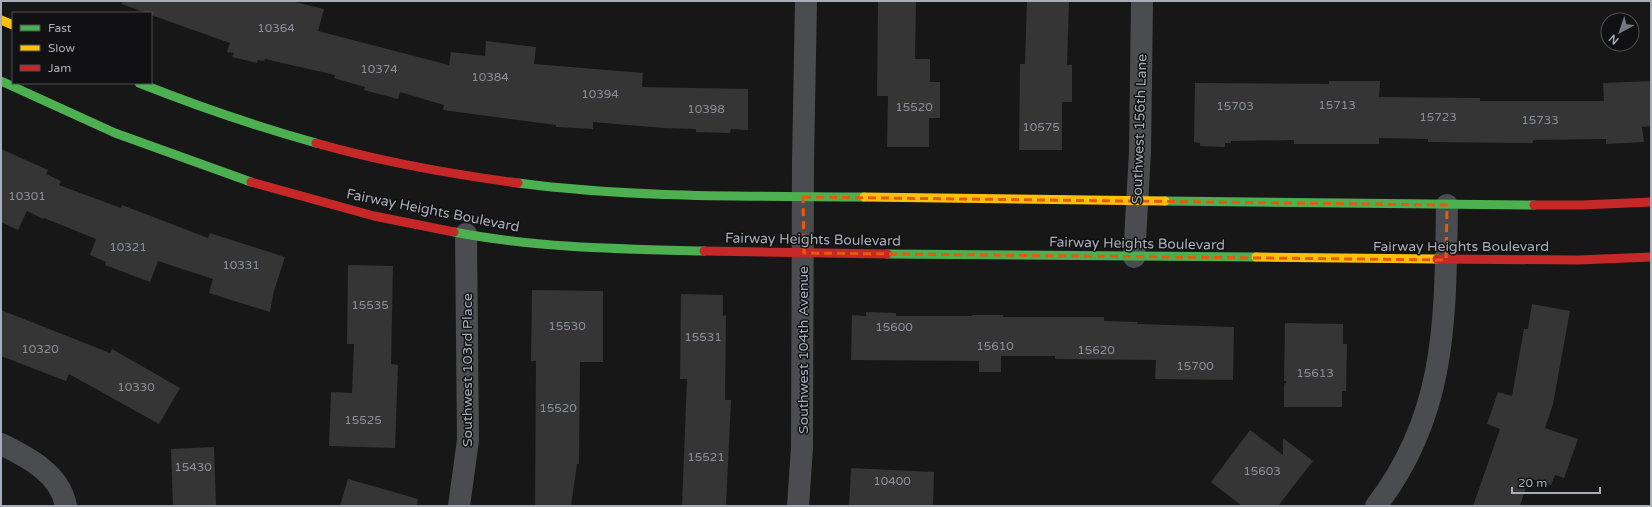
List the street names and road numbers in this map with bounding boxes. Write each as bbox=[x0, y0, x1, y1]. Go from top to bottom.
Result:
street label: Southwest 156th Lane bbox=[1128, 54, 1151, 204]
street label: Fairway Heights Boulevard bbox=[345, 185, 521, 236]
street label: Fairway Heights Boulevard bbox=[725, 229, 901, 250]
street label: Fairway Heights Boulevard bbox=[1049, 233, 1225, 254]
street label: Fairway Heights Boulevard bbox=[1373, 238, 1549, 255]
street label: Southwest 104th Avenue bbox=[795, 266, 812, 434]
street label: Southwest 103rd Place bbox=[459, 293, 476, 447]

